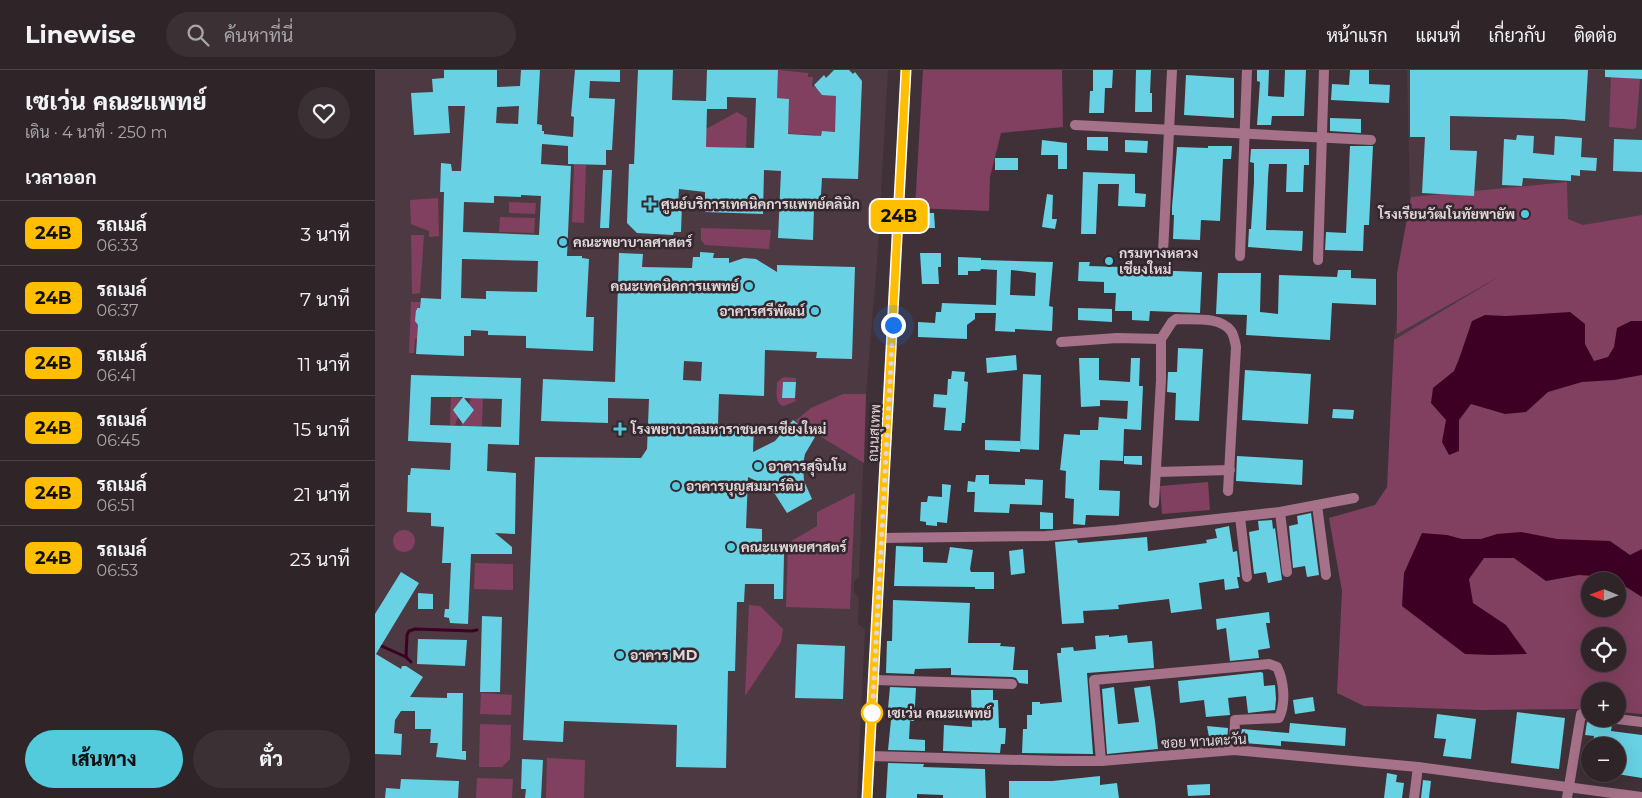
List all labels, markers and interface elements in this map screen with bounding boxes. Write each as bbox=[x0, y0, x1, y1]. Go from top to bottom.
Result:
search box bbox=[166, 12, 516, 57]
text: Linewise bbox=[25, 20, 136, 49]
icon: search bbox=[184, 21, 212, 49]
text: ค้นหาที่นี่ bbox=[224, 24, 293, 47]
text: หน้าแรก bbox=[1326, 25, 1388, 47]
text: แผนที่ bbox=[1416, 25, 1460, 47]
text: เกี่ยวกับ bbox=[1488, 25, 1546, 47]
text: ติดต่อ bbox=[1574, 25, 1617, 47]
text: เซเว่น คณะแพทย์ bbox=[25, 87, 207, 116]
button: heart bbox=[298, 87, 350, 139]
text: เดิน · 4 นาที · 250 m bbox=[25, 123, 168, 142]
text: เวลาออก bbox=[25, 166, 97, 189]
place label: ศูนย์บริการเทคนิคการแพทย์คลินิก bbox=[661, 195, 860, 215]
marker: ศูนย์บริการเทคนิคการแพทย์คลินิก bbox=[643, 197, 657, 211]
line badge: 24B bbox=[870, 200, 928, 232]
text: 24B bbox=[881, 205, 917, 227]
place label: โรงเรียนวัฒโนทัยพายัพ bbox=[1377, 205, 1515, 223]
marker: โรงเรียนวัฒโนทัยพายัพ bbox=[1519, 208, 1531, 220]
text: รถเมล์ bbox=[97, 213, 147, 236]
text: 24B bbox=[35, 222, 72, 244]
text: 3 นาที bbox=[301, 223, 350, 246]
place label: คณะพยาบาลศาสตร์ bbox=[573, 233, 693, 251]
text: 06:33 bbox=[97, 236, 138, 255]
marker: คณะพยาบาลศาสตร์ bbox=[557, 236, 569, 248]
place label: กรมทางหลวง เชียงใหม่ bbox=[1119, 244, 1198, 278]
marker: กรมทางหลวง เชียงใหม่ bbox=[1103, 255, 1115, 267]
place label: คณะเทคนิคการแพทย์ bbox=[610, 277, 740, 295]
text: รถเมล์ bbox=[97, 278, 147, 301]
marker: คณะเทคนิคการแพทย์ bbox=[743, 280, 755, 292]
text: 24B bbox=[35, 287, 72, 309]
text: 7 นาที bbox=[300, 288, 350, 311]
text: 06:37 bbox=[97, 301, 139, 320]
place label: อาคารศรีพัฒน์ bbox=[719, 302, 806, 320]
marker: อาคารศรีพัฒน์ bbox=[809, 305, 821, 317]
your location bbox=[881, 313, 906, 338]
text: รถเมล์ bbox=[97, 343, 147, 366]
text: 24B bbox=[35, 352, 72, 374]
text: 11 นาที bbox=[298, 353, 350, 376]
text: 06:41 bbox=[97, 366, 136, 385]
street label: ถนนสุเทพ bbox=[864, 404, 885, 462]
text: รถเมล์ bbox=[97, 408, 147, 431]
text: 24B bbox=[35, 417, 72, 439]
text: 15 นาที bbox=[294, 418, 350, 441]
place label: โรงพยาบาลมหาราชนครเชียงใหม่ bbox=[630, 420, 826, 438]
marker: โรงพยาบาลมหาราชนครเชียงใหม่ bbox=[613, 422, 627, 436]
text: 06:45 bbox=[97, 431, 140, 450]
place label: อาคารสุจินโน bbox=[768, 457, 847, 477]
marker: อาคารสุจินโน bbox=[752, 460, 764, 472]
text: รถเมล์ bbox=[97, 473, 147, 496]
place label: อาคารบุญสมมาร์ติน bbox=[686, 477, 803, 497]
marker: อาคารบุญสมมาร์ติน bbox=[670, 480, 682, 492]
text: 24B bbox=[35, 482, 72, 504]
text: 21 นาที bbox=[294, 483, 350, 506]
text: 06:51 bbox=[97, 496, 135, 515]
text: รถเมล์ bbox=[97, 538, 147, 561]
place label: คณะแพทยศาสตร์ bbox=[741, 538, 848, 556]
marker: คณะแพทยศาสตร์ bbox=[725, 541, 737, 553]
text: 24B bbox=[35, 547, 72, 569]
text: 23 นาที bbox=[290, 548, 350, 571]
text: 06:53 bbox=[97, 561, 138, 580]
north arrow bbox=[1581, 572, 1626, 618]
map controls bbox=[1581, 572, 1626, 782]
button: locate bbox=[1581, 627, 1626, 672]
place label: อาคาร MD bbox=[630, 646, 698, 664]
marker: อาคาร MD bbox=[614, 649, 626, 661]
button: + bbox=[1581, 682, 1626, 727]
marker: เซเว่น คณะแพทย์ bbox=[861, 702, 883, 724]
place label: เซเว่น คณะแพทย์ bbox=[887, 704, 992, 722]
button: เส้นทาง bbox=[25, 730, 183, 788]
button: ตั๋ว bbox=[193, 730, 350, 788]
street label: ซอย ทานตะวัน bbox=[1161, 730, 1247, 752]
button: − bbox=[1581, 737, 1626, 782]

